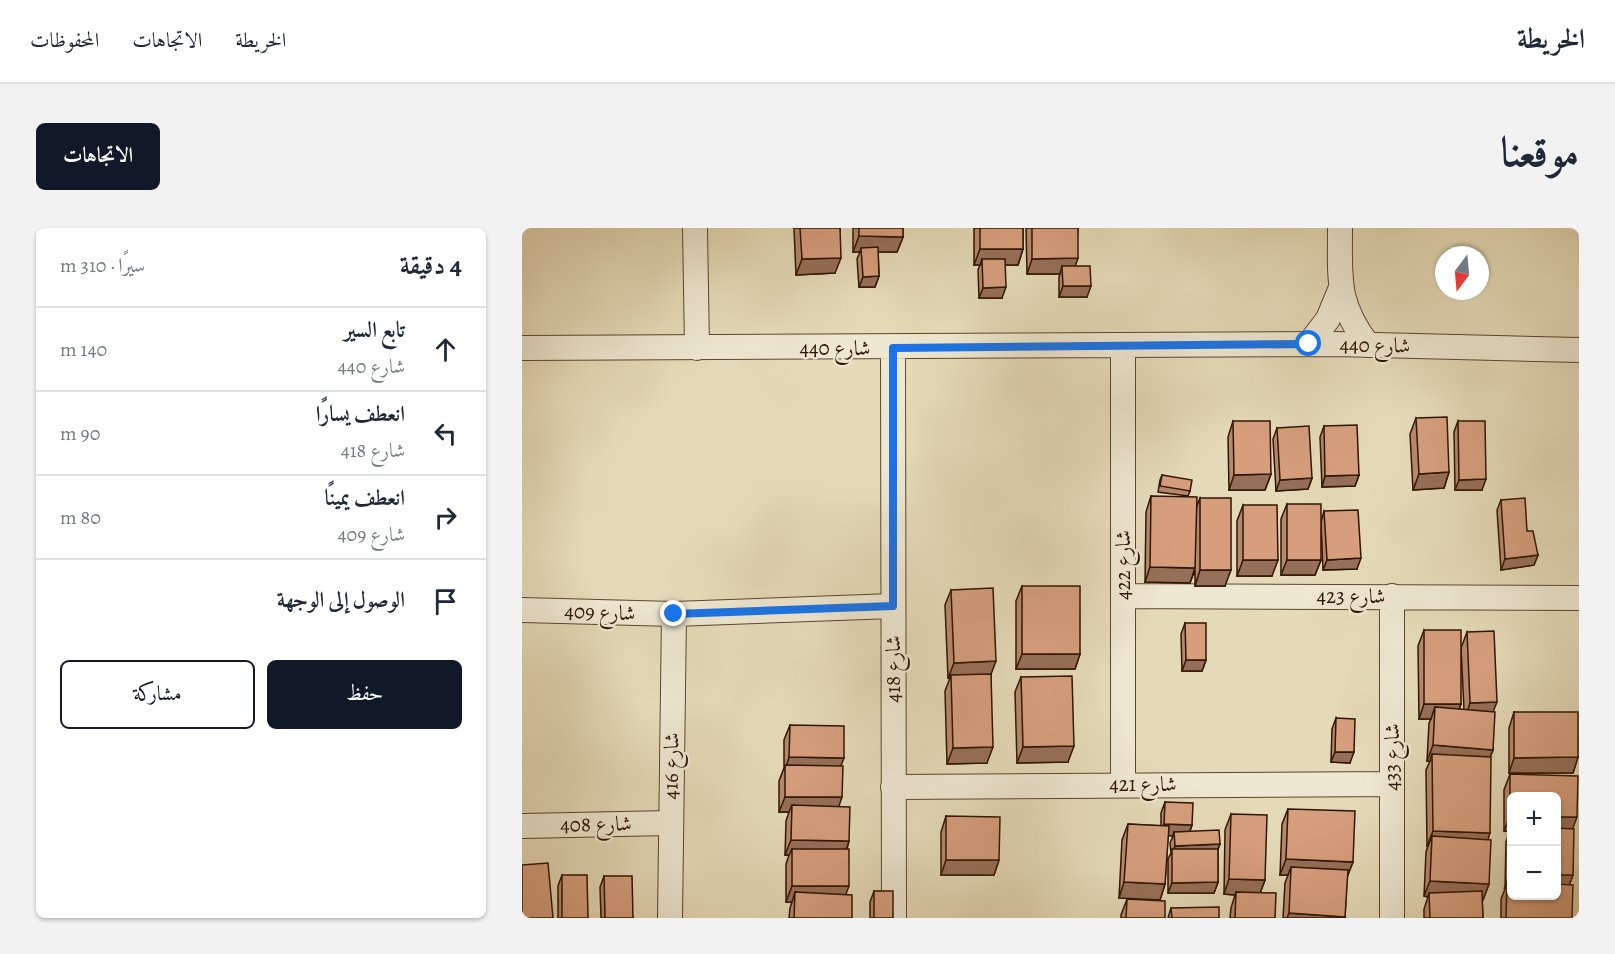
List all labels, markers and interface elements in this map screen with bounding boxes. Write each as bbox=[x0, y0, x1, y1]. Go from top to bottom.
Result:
text: الخريطة bbox=[1517, 20, 1585, 58]
text: المحفوظات bbox=[30, 26, 99, 54]
text: الاتجاهات bbox=[132, 26, 202, 54]
text: الخريطة bbox=[235, 26, 286, 54]
button: الاتجاهات bbox=[36, 123, 160, 190]
text: موقعنا bbox=[1501, 123, 1579, 180]
north arrow bbox=[1435, 246, 1489, 300]
text: 4 دقيقة bbox=[400, 248, 462, 283]
text: سيرًا · 310 m bbox=[60, 252, 145, 279]
text: تابع السير bbox=[344, 315, 405, 345]
route start bbox=[1295, 330, 1321, 356]
street label: شارع 440 bbox=[1339, 330, 1411, 364]
icon: ahead bbox=[429, 333, 462, 366]
street label: شارع 440 bbox=[800, 334, 870, 366]
text: 140 m bbox=[60, 336, 107, 363]
text: شارع 440 bbox=[338, 353, 405, 380]
text: انعطف يسارًا bbox=[316, 399, 405, 429]
icon: left bbox=[429, 417, 462, 450]
text: 90 m bbox=[60, 420, 100, 447]
text: شارع 418 bbox=[341, 437, 405, 464]
text: انعطف يمينًا bbox=[325, 483, 405, 513]
icon: right bbox=[429, 501, 462, 534]
text: 80 m bbox=[60, 504, 101, 531]
text: شارع 409 bbox=[337, 521, 405, 548]
street label: شارع 422 bbox=[1109, 530, 1141, 600]
street label: شارع 423 bbox=[1317, 582, 1385, 614]
text: الوصول إلى الوجهة bbox=[277, 585, 405, 615]
icon: arrive bbox=[429, 585, 462, 618]
street label: شارع 409 bbox=[564, 597, 636, 631]
route end bbox=[660, 600, 686, 626]
street label: شارع 418 bbox=[879, 635, 911, 703]
button: مشاركة bbox=[60, 660, 255, 729]
button: حفظ bbox=[267, 660, 462, 729]
street label: شارع 433 bbox=[1378, 723, 1410, 791]
street label: شارع 416 bbox=[656, 732, 690, 800]
street label: شارع 421 bbox=[1109, 770, 1177, 802]
map controls bbox=[1507, 792, 1561, 900]
button: + bbox=[1507, 792, 1561, 846]
street label: شارع 408 bbox=[560, 809, 632, 843]
button: − bbox=[1507, 846, 1561, 900]

